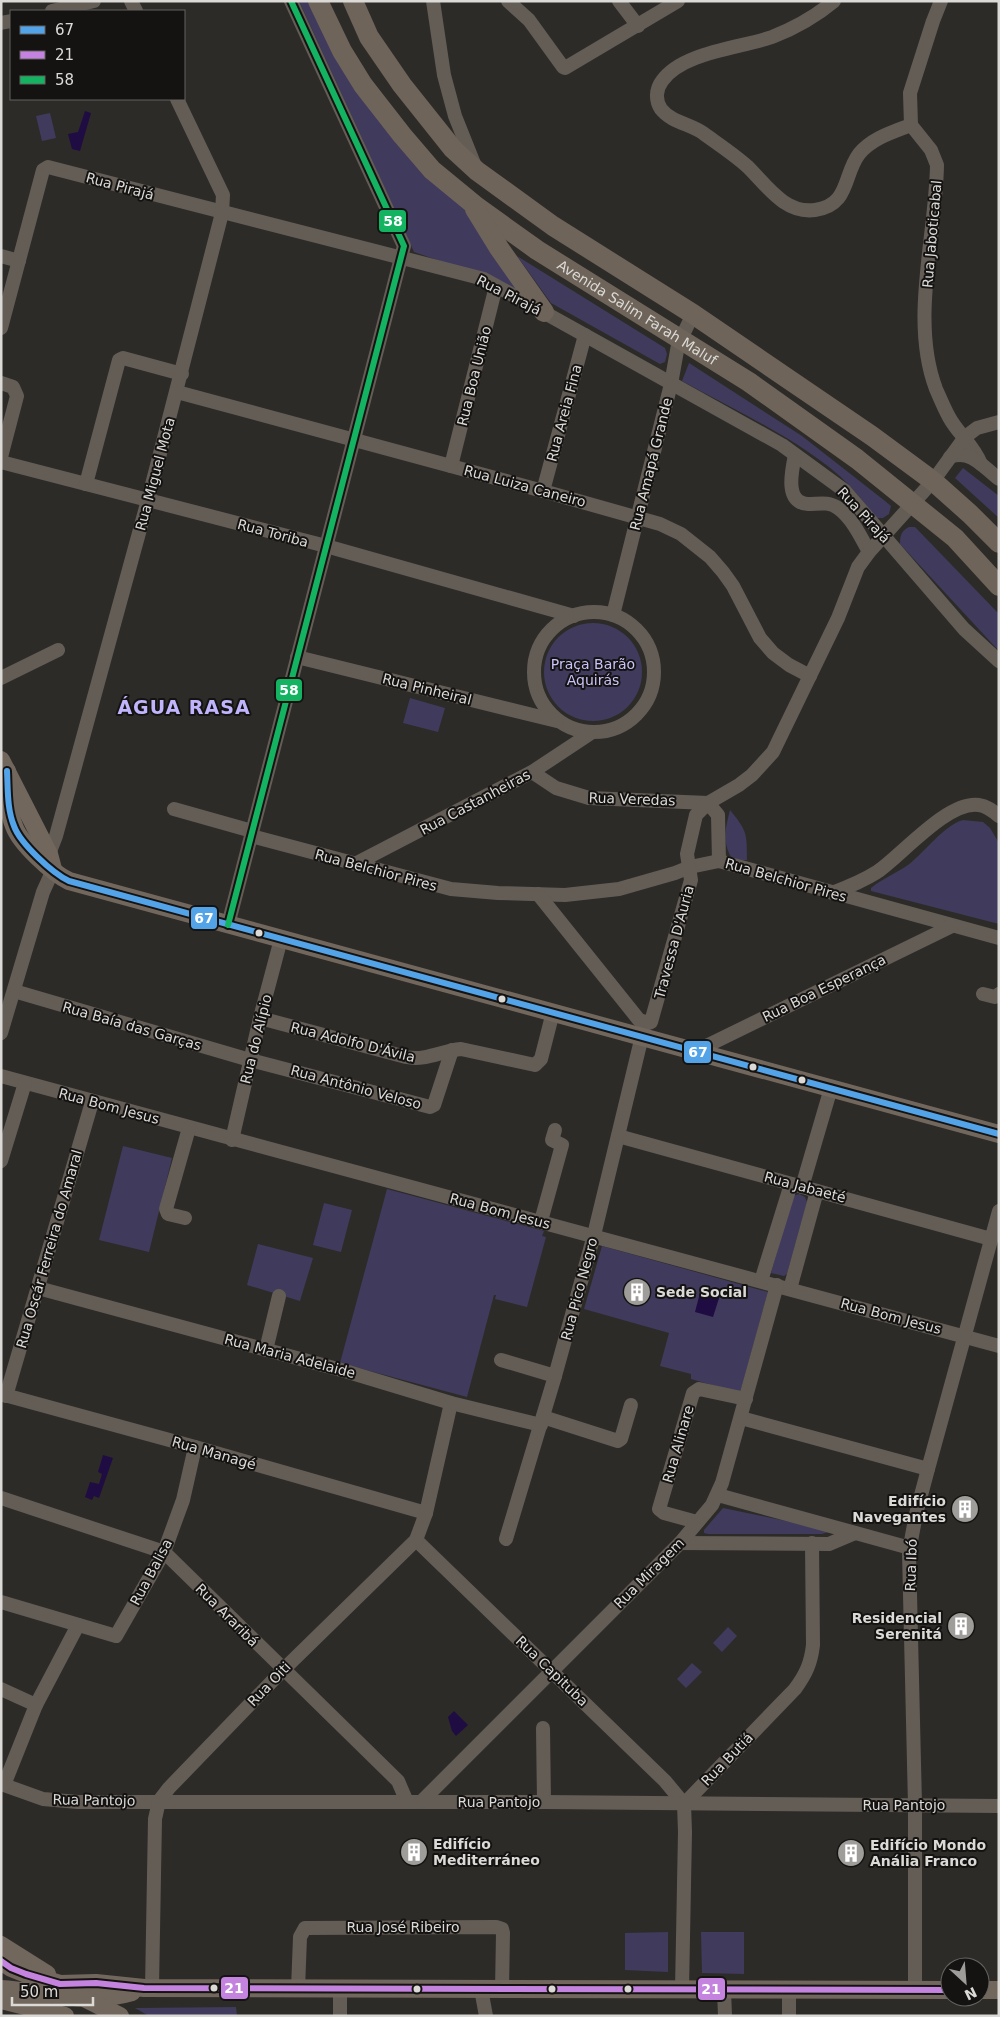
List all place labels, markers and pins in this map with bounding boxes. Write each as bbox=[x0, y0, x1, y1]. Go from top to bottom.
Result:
unlabelled marker bbox=[254, 928, 264, 938]
unlabelled marker bbox=[497, 994, 507, 1004]
unlabelled marker bbox=[748, 1062, 758, 1072]
unlabelled marker bbox=[797, 1075, 807, 1085]
building icon: Sede Social bbox=[622, 1277, 652, 1307]
place label: Sede Social bbox=[656, 1284, 747, 1300]
place label: Edifício Navegantes bbox=[852, 1493, 946, 1525]
building icon: Edifício Navegantes bbox=[950, 1494, 980, 1524]
place label: Residencial Serenitá bbox=[852, 1610, 942, 1642]
building icon: Residencial Serenitá bbox=[946, 1611, 976, 1641]
place label: Edifício Mediterráneo bbox=[433, 1836, 540, 1868]
building icon: Edifício Mediterráneo bbox=[399, 1837, 429, 1867]
place label: Edifício Mondo Anália Franco bbox=[870, 1837, 986, 1869]
building icon: Edifício Mondo Anália Franco bbox=[836, 1838, 866, 1868]
unlabelled marker bbox=[209, 1983, 219, 1993]
unlabelled marker bbox=[412, 1984, 422, 1994]
unlabelled marker bbox=[547, 1984, 557, 1994]
unlabelled marker bbox=[623, 1984, 633, 1994]

